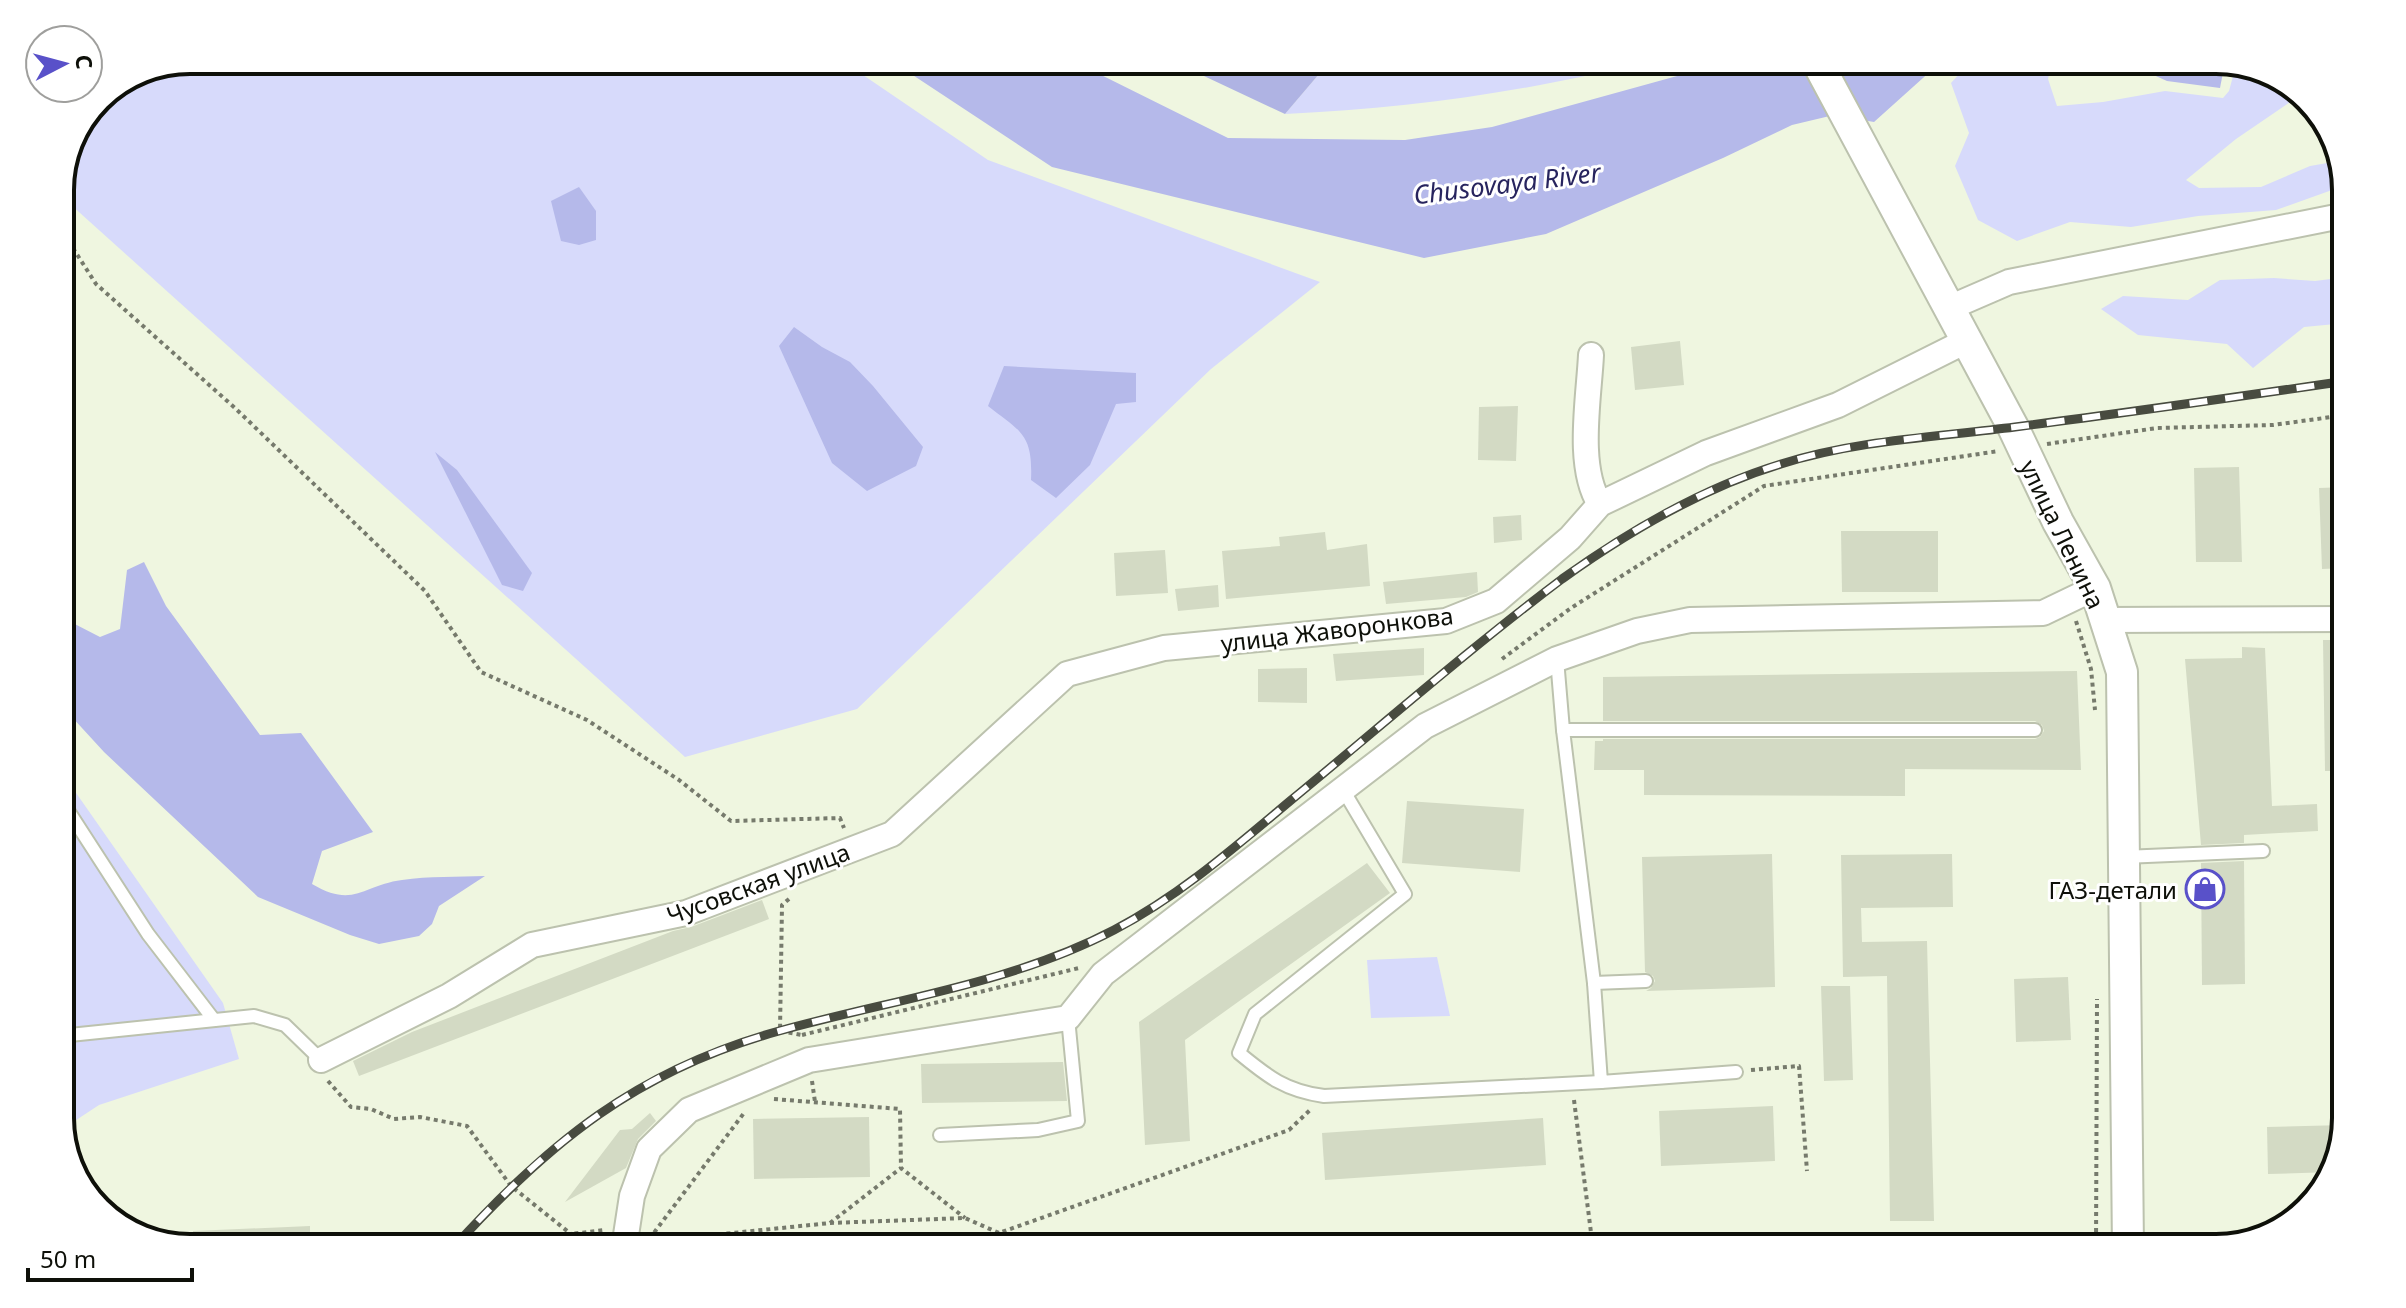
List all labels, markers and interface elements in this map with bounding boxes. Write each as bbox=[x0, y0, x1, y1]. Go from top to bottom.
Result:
north arrow bbox=[24, 24, 104, 104]
text: С bbox=[69, 53, 101, 70]
water label: Chusovaya River bbox=[1411, 153, 1604, 212]
street label: улица Ленина bbox=[2013, 454, 2113, 614]
street label: улица Жаворонкова bbox=[1219, 598, 1455, 660]
street label: Чусовская улица bbox=[662, 835, 854, 931]
shop icon: ГАЗ-детали bbox=[2184, 868, 2226, 910]
place label: ГАЗ-детали bbox=[2049, 873, 2177, 906]
scale bar bbox=[28, 1232, 192, 1282]
text: 50 m bbox=[40, 1242, 96, 1275]

